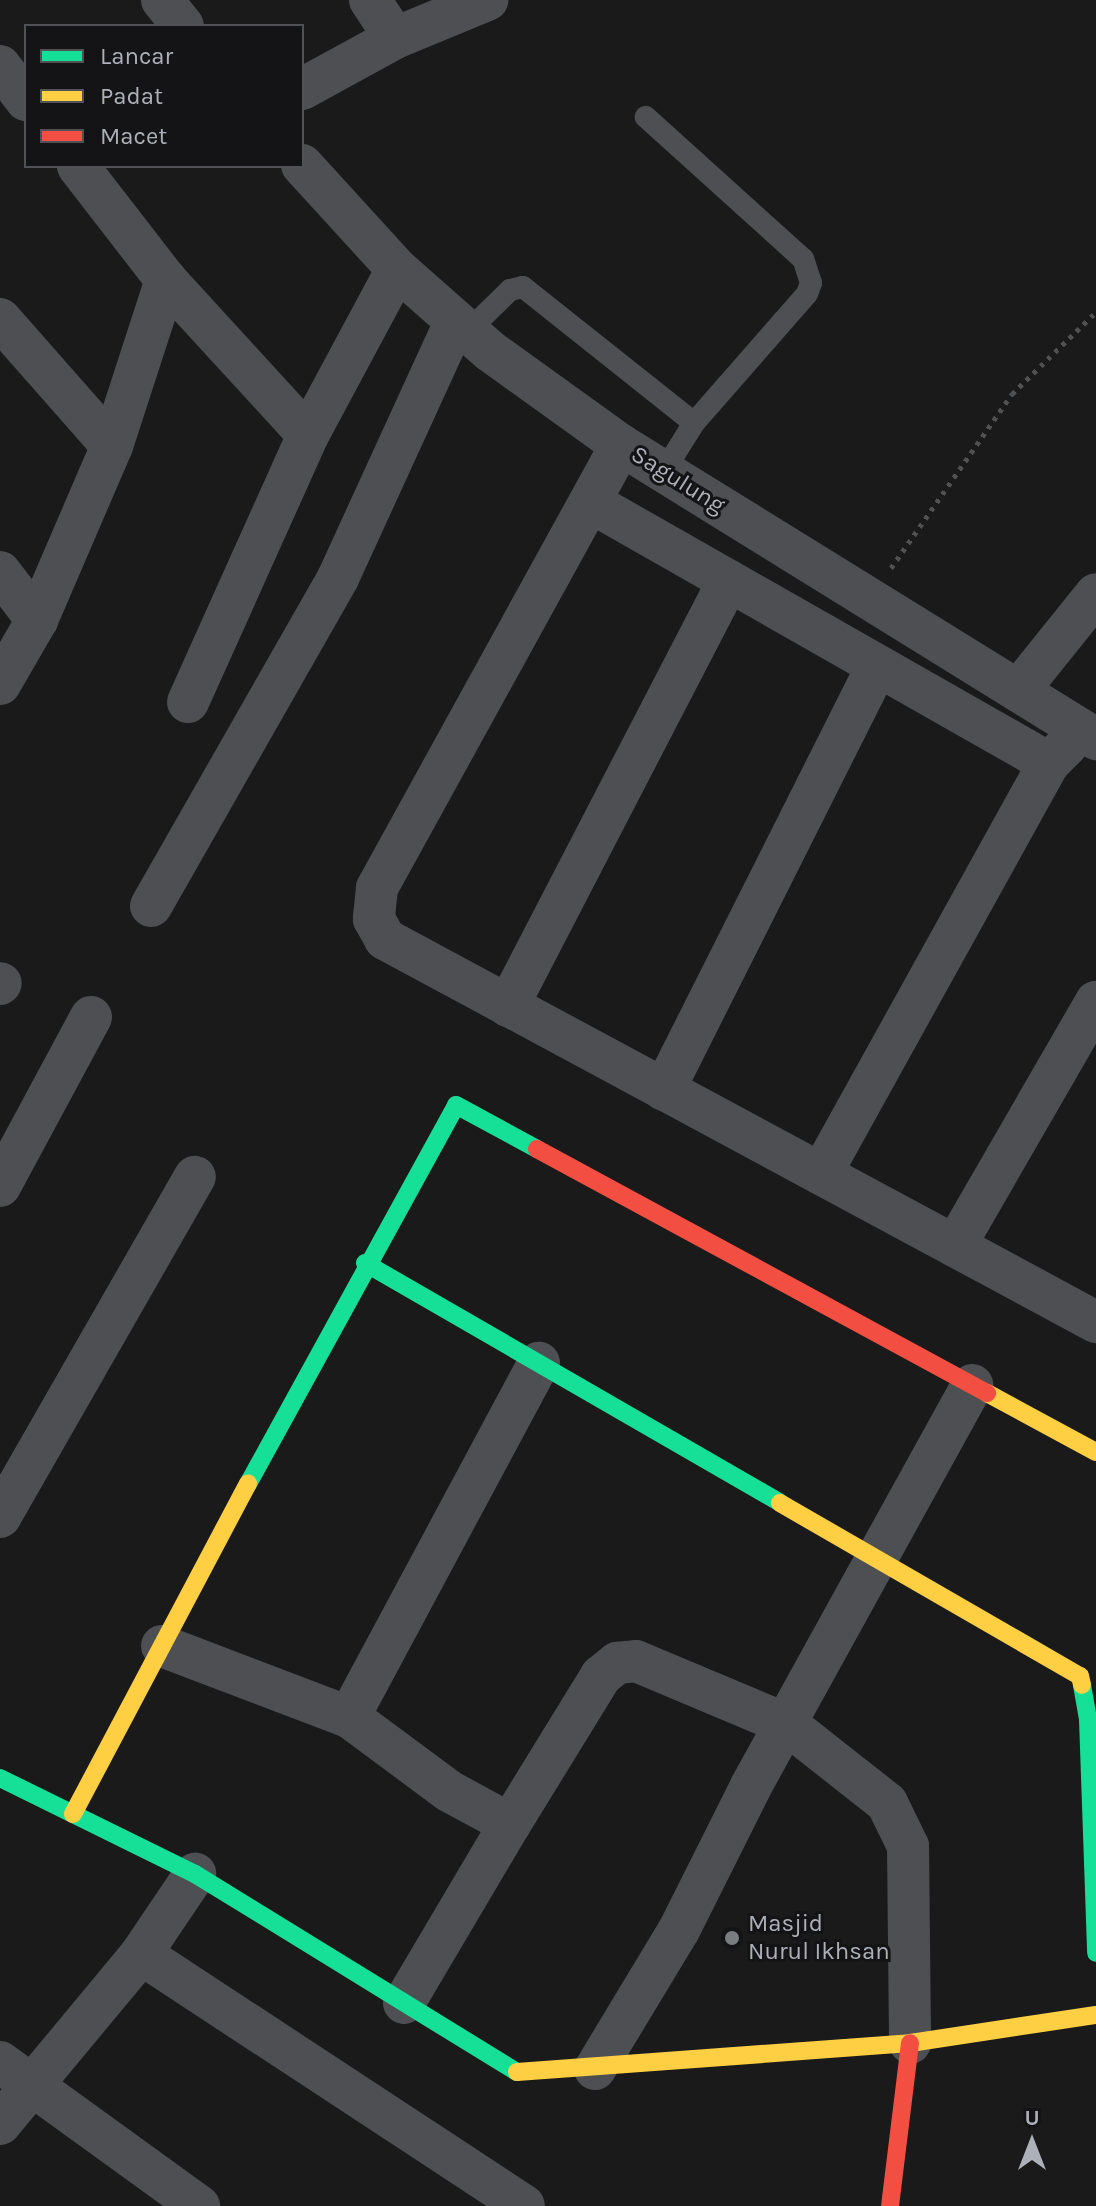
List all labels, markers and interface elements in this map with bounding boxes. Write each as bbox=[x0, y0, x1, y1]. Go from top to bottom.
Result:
legend bbox=[24, 24, 304, 168]
text: Lancar bbox=[100, 42, 173, 70]
text: Padat bbox=[100, 82, 163, 110]
text: Macet bbox=[100, 122, 167, 150]
street label: Sagulung bbox=[626, 440, 730, 520]
place label: Masjid Nurul Ikhsan bbox=[748, 1910, 890, 1966]
marker: Masjid Nurul Ikhsan bbox=[723, 1929, 741, 1947]
north arrow bbox=[992, 2102, 1072, 2182]
text: U bbox=[1024, 2105, 1040, 2131]

